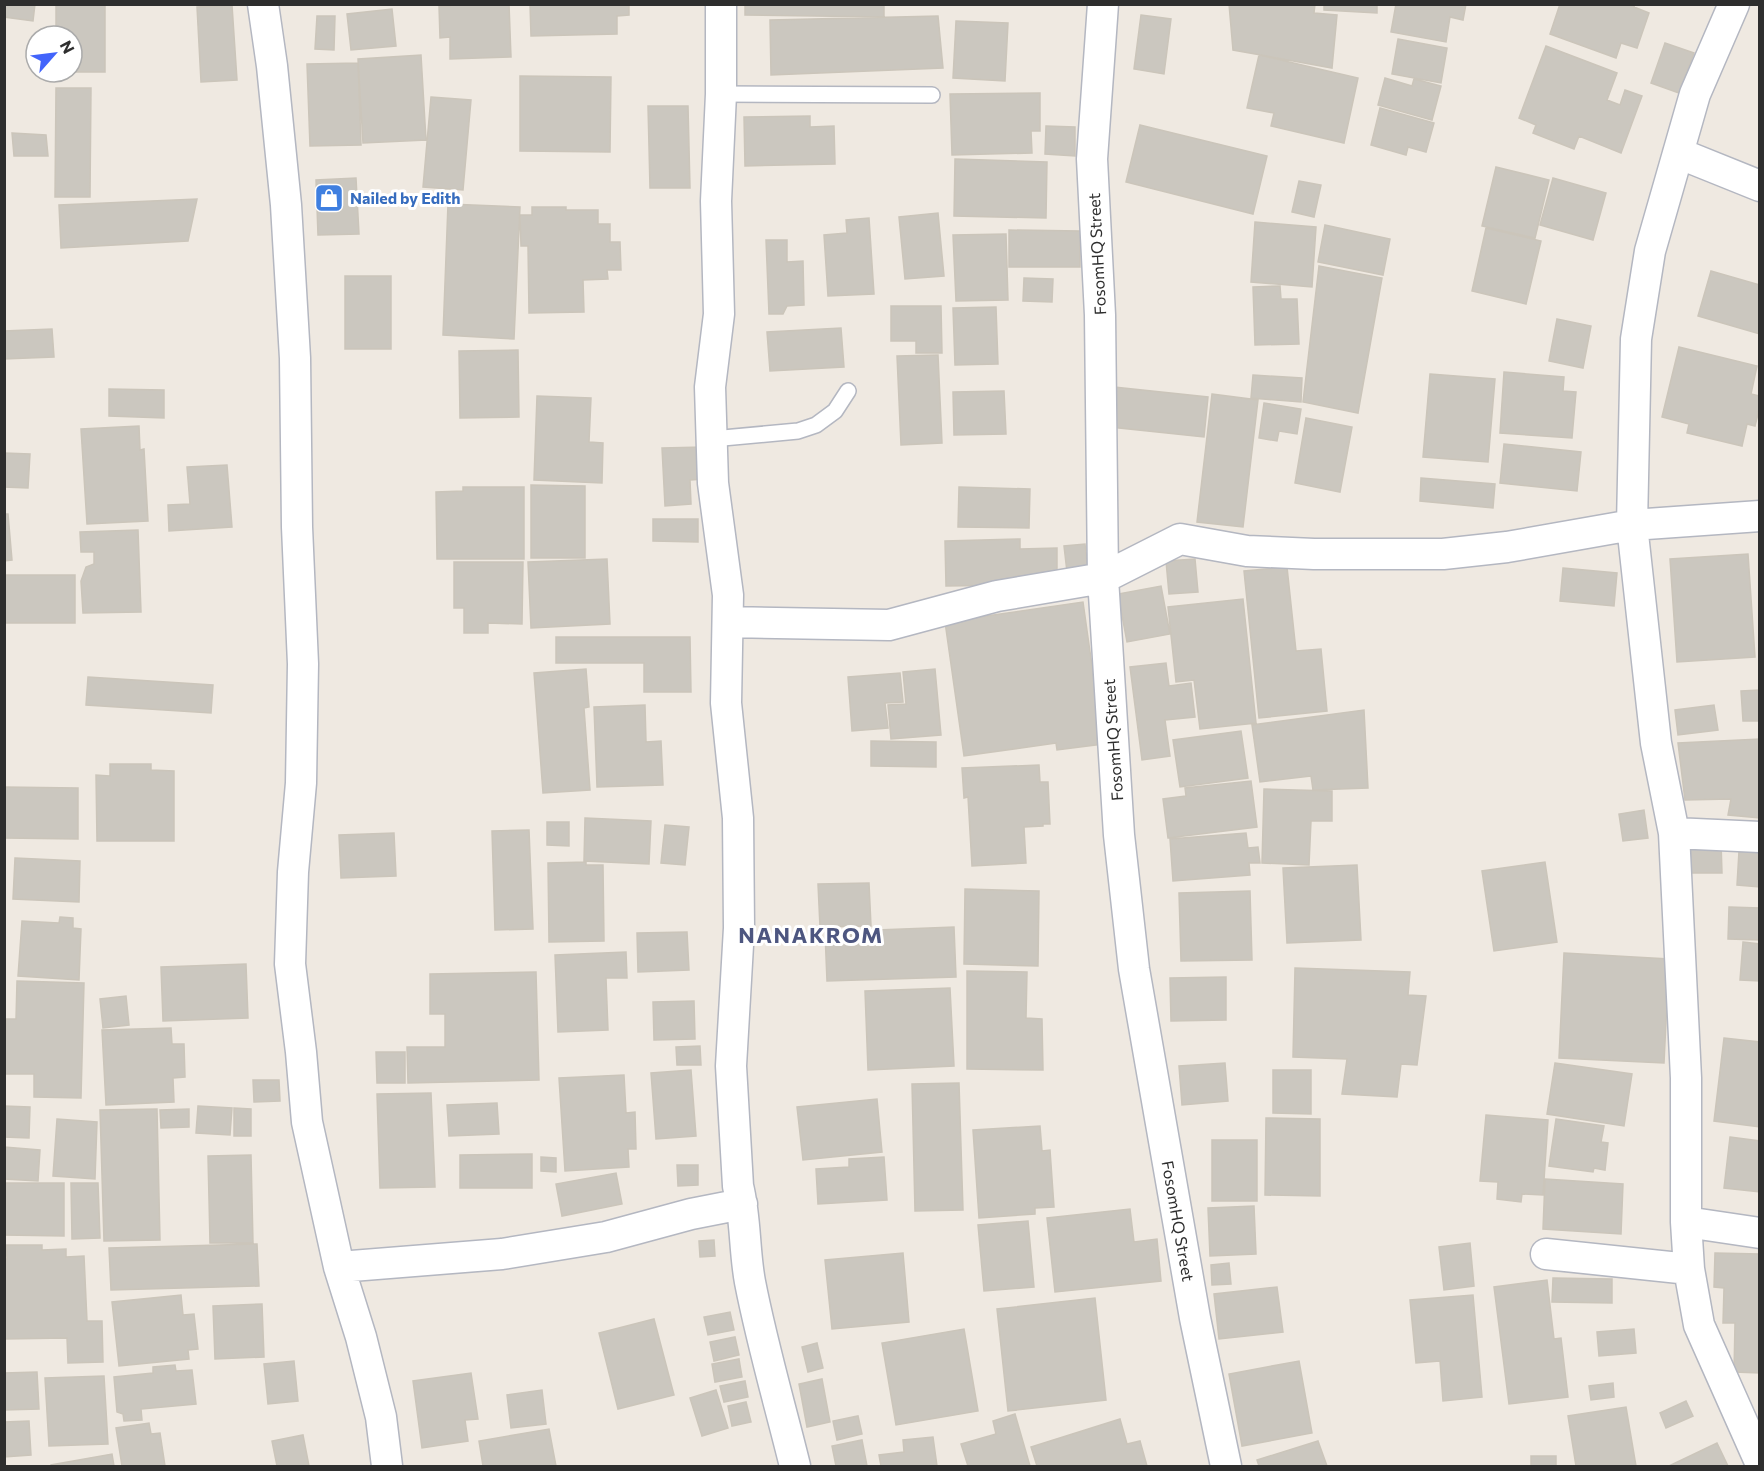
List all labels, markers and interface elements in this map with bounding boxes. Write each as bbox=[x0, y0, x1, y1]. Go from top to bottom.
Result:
north arrow bbox=[24, 24, 84, 84]
text: N bbox=[56, 37, 79, 56]
shop icon: Nailed by Edith bbox=[313, 182, 345, 214]
place label: Nailed by Edith bbox=[350, 188, 461, 207]
street label: FosomHQ Street bbox=[1084, 192, 1109, 316]
street label: FosomHQ Street bbox=[1099, 678, 1126, 802]
district label: NANAKROM bbox=[738, 921, 884, 948]
street label: FosomHQ Street bbox=[1159, 1159, 1199, 1283]

